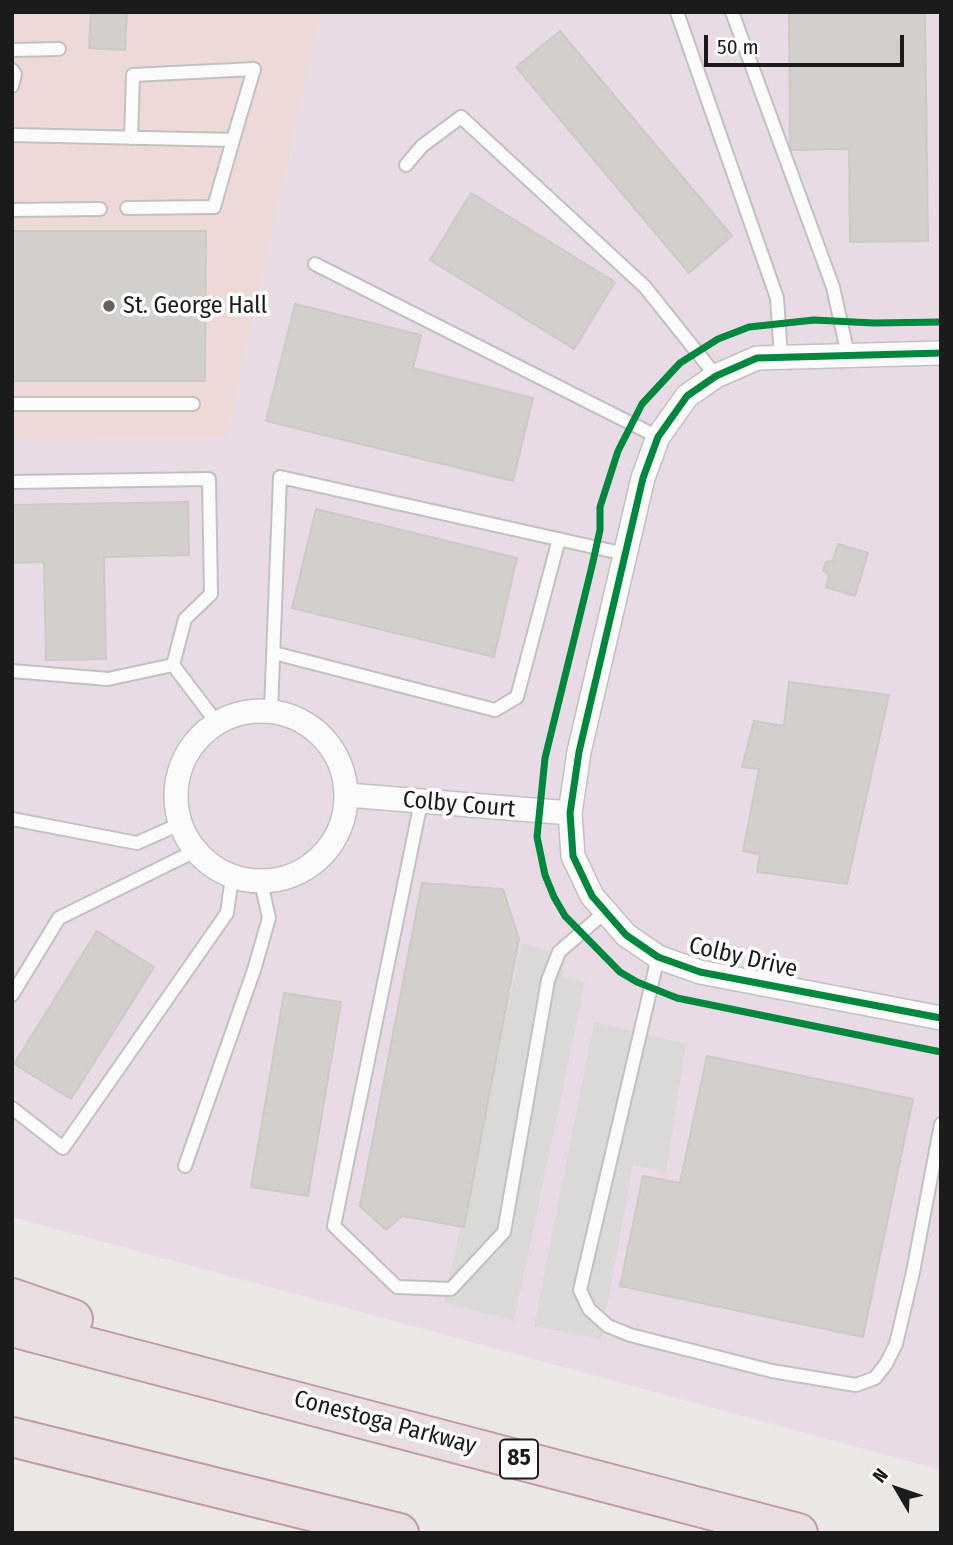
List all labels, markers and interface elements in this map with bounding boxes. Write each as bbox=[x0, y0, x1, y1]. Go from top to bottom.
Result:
scale bar bbox=[708, 21, 908, 65]
text: 50 m bbox=[717, 34, 759, 60]
place label: St. George Hall bbox=[123, 292, 267, 320]
marker: St. George Hall bbox=[101, 298, 117, 314]
street label: Colby Court bbox=[402, 786, 516, 824]
street label: Colby Drive bbox=[686, 932, 800, 984]
street label: Conestoga Parkway bbox=[291, 1385, 479, 1461]
road number: 85 bbox=[500, 1440, 538, 1478]
north arrow bbox=[862, 1454, 932, 1524]
text: N bbox=[868, 1464, 893, 1487]

